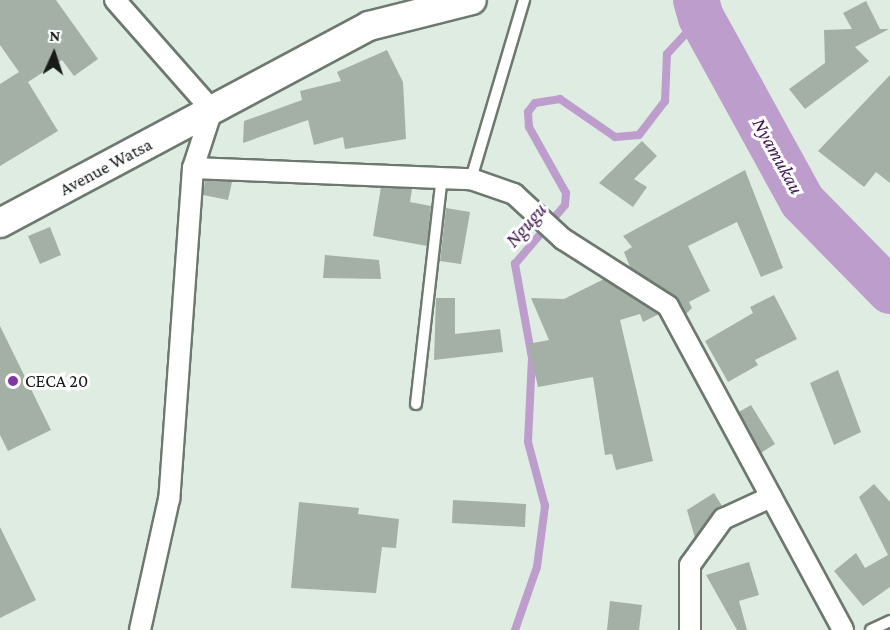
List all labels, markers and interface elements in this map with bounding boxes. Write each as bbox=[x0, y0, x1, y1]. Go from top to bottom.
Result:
north arrow bbox=[24, 24, 84, 84]
text: N bbox=[49, 27, 61, 44]
water label: Nyamukau bbox=[747, 114, 809, 198]
street label: Avenue Watsa bbox=[56, 134, 156, 200]
water label: Ngugu bbox=[500, 198, 552, 252]
place label: CECA 20 bbox=[25, 370, 88, 392]
marker: CECA 20 bbox=[6, 374, 20, 388]

